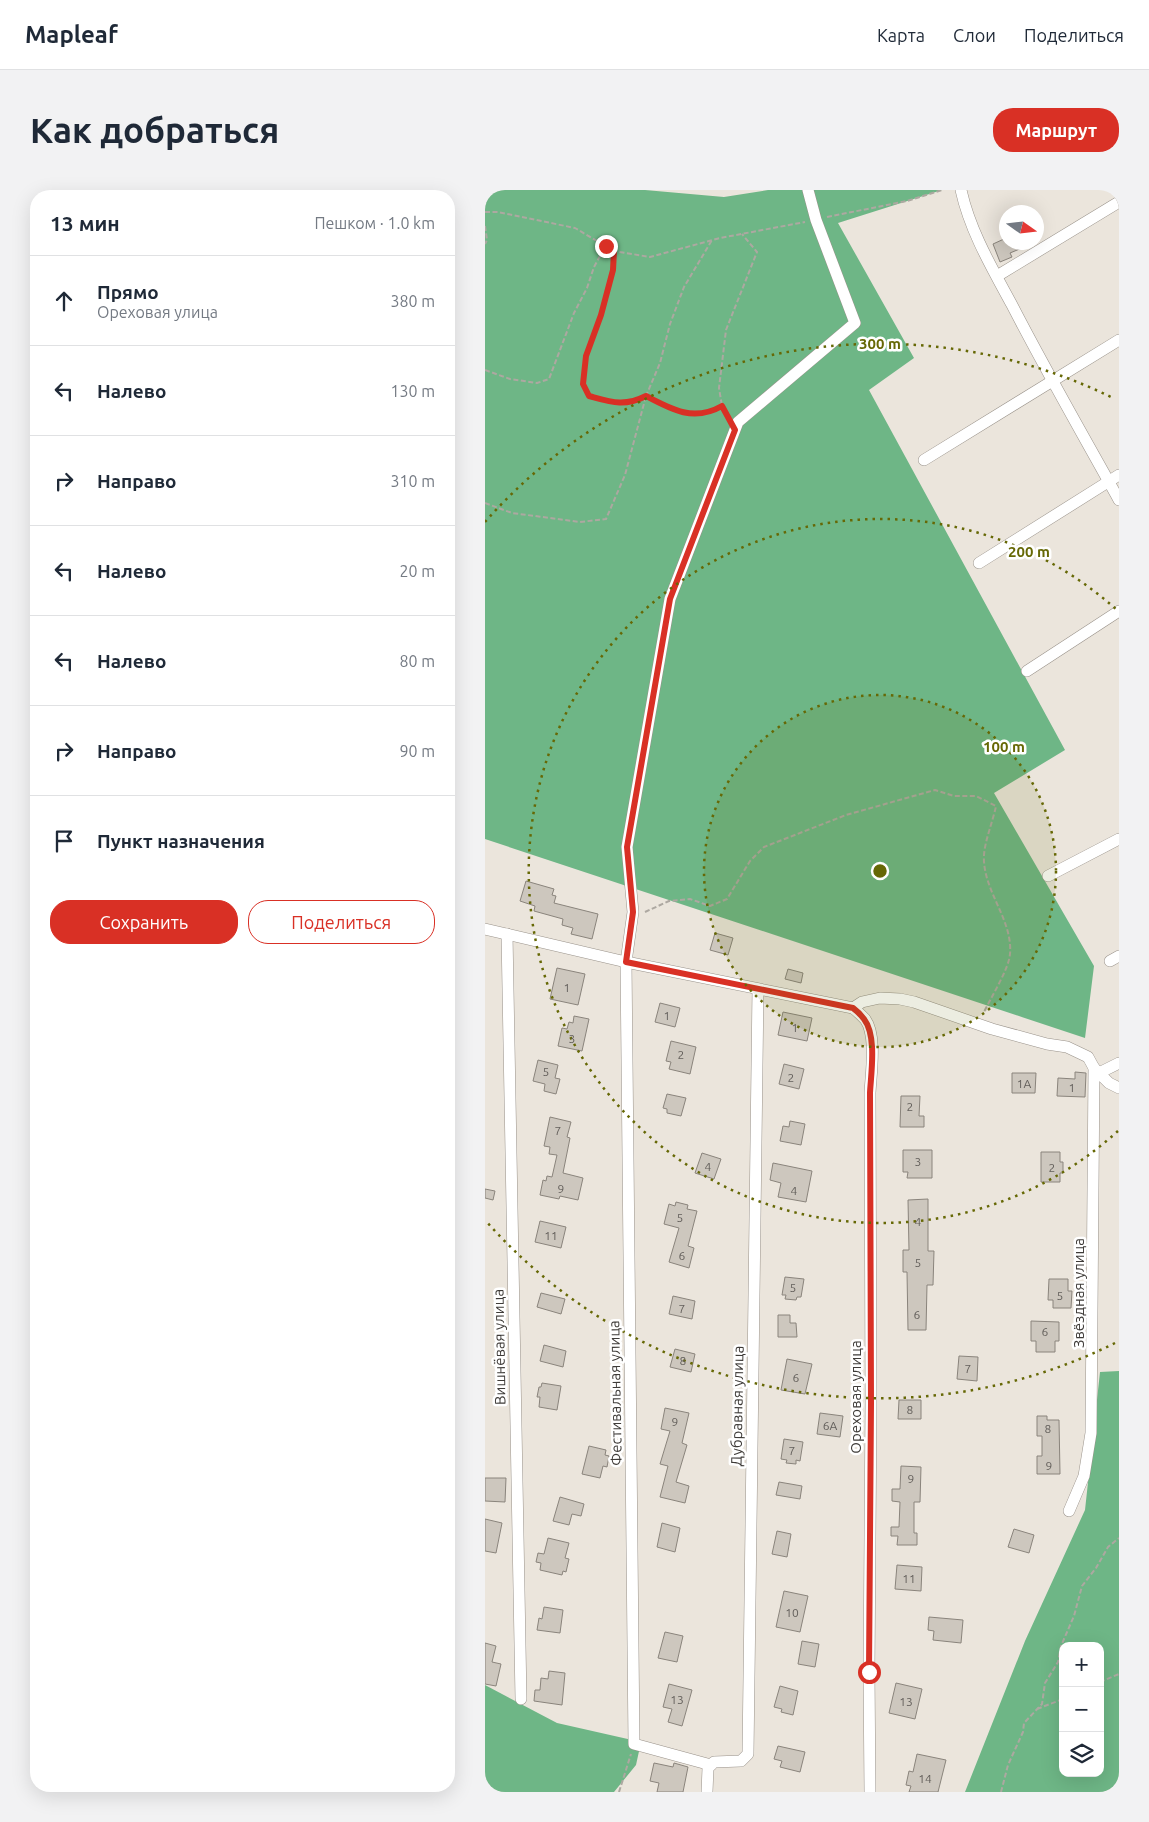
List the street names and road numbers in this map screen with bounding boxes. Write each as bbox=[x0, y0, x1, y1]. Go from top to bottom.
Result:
street label: Звёздная улица bbox=[1070, 1238, 1087, 1348]
street label: Вишнёвая улица bbox=[489, 1289, 509, 1405]
street label: Фестивальная улица bbox=[605, 1320, 625, 1466]
street label: Ореховая улица bbox=[847, 1340, 864, 1454]
street label: Дубравная улица bbox=[727, 1346, 747, 1466]

